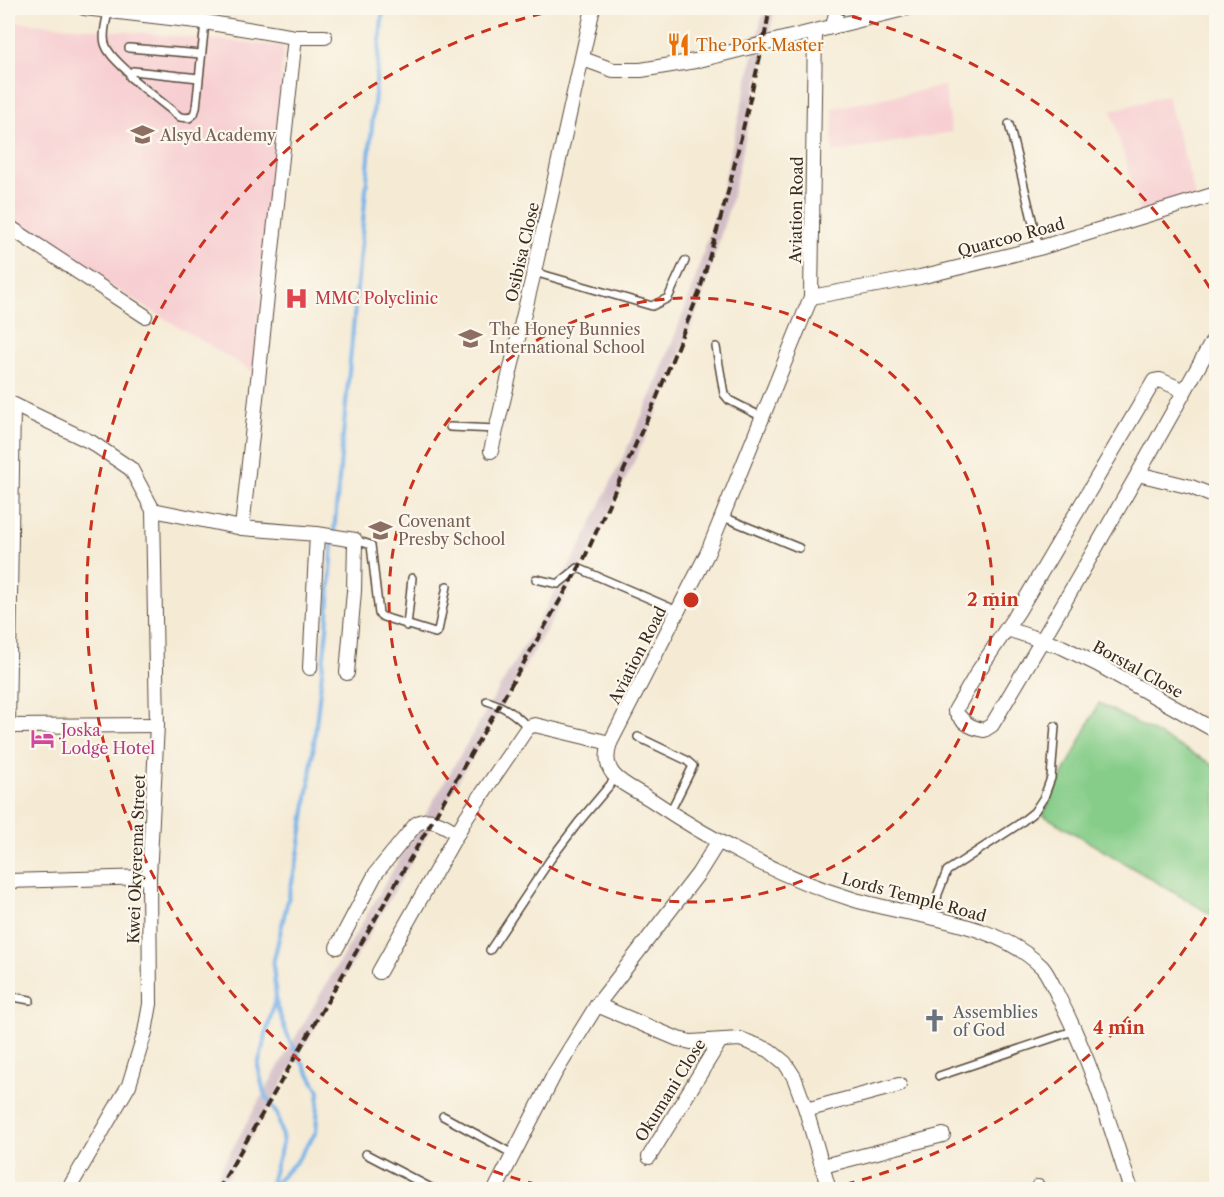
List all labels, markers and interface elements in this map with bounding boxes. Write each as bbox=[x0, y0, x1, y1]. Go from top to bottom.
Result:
restaurant icon: The Pork Master bbox=[665, 32, 691, 58]
place label: The Pork Master bbox=[696, 35, 824, 55]
school or university icon: Alsyd Academy bbox=[129, 122, 155, 148]
place label: Alsyd Academy bbox=[159, 125, 277, 145]
street label: Aviation Road bbox=[785, 156, 807, 265]
street label: Osibisa Close bbox=[501, 200, 543, 304]
street label: Quarcoo Road bbox=[955, 213, 1067, 261]
hospital icon: MMC Polyclinic bbox=[284, 285, 310, 311]
place label: MMC Polyclinic bbox=[315, 288, 438, 308]
place label: The Honey Bunnies International School bbox=[489, 319, 645, 357]
school or university icon: The Honey Bunnies International School bbox=[458, 325, 484, 351]
place label: Covenant Presby School bbox=[398, 511, 506, 549]
school or university icon: Covenant Presby School bbox=[367, 517, 393, 543]
text: 2 min bbox=[967, 589, 1020, 611]
centre of rings bbox=[681, 590, 701, 610]
street label: Aviation Road bbox=[603, 603, 670, 708]
street label: Borstal Close bbox=[1089, 636, 1187, 702]
place label: Joska Lodge Hotel bbox=[58, 720, 155, 758]
hotel icon: Joska Lodge Hotel bbox=[30, 726, 56, 752]
street label: Kwei Okyerema Street bbox=[123, 773, 149, 944]
street label: Lords Temple Road bbox=[839, 868, 989, 926]
place label: Assemblies of God bbox=[952, 1002, 1038, 1040]
church icon: Assemblies of God bbox=[922, 1008, 948, 1034]
text: 4 min bbox=[1093, 1017, 1146, 1039]
street label: Okumani Close bbox=[630, 1035, 710, 1145]

